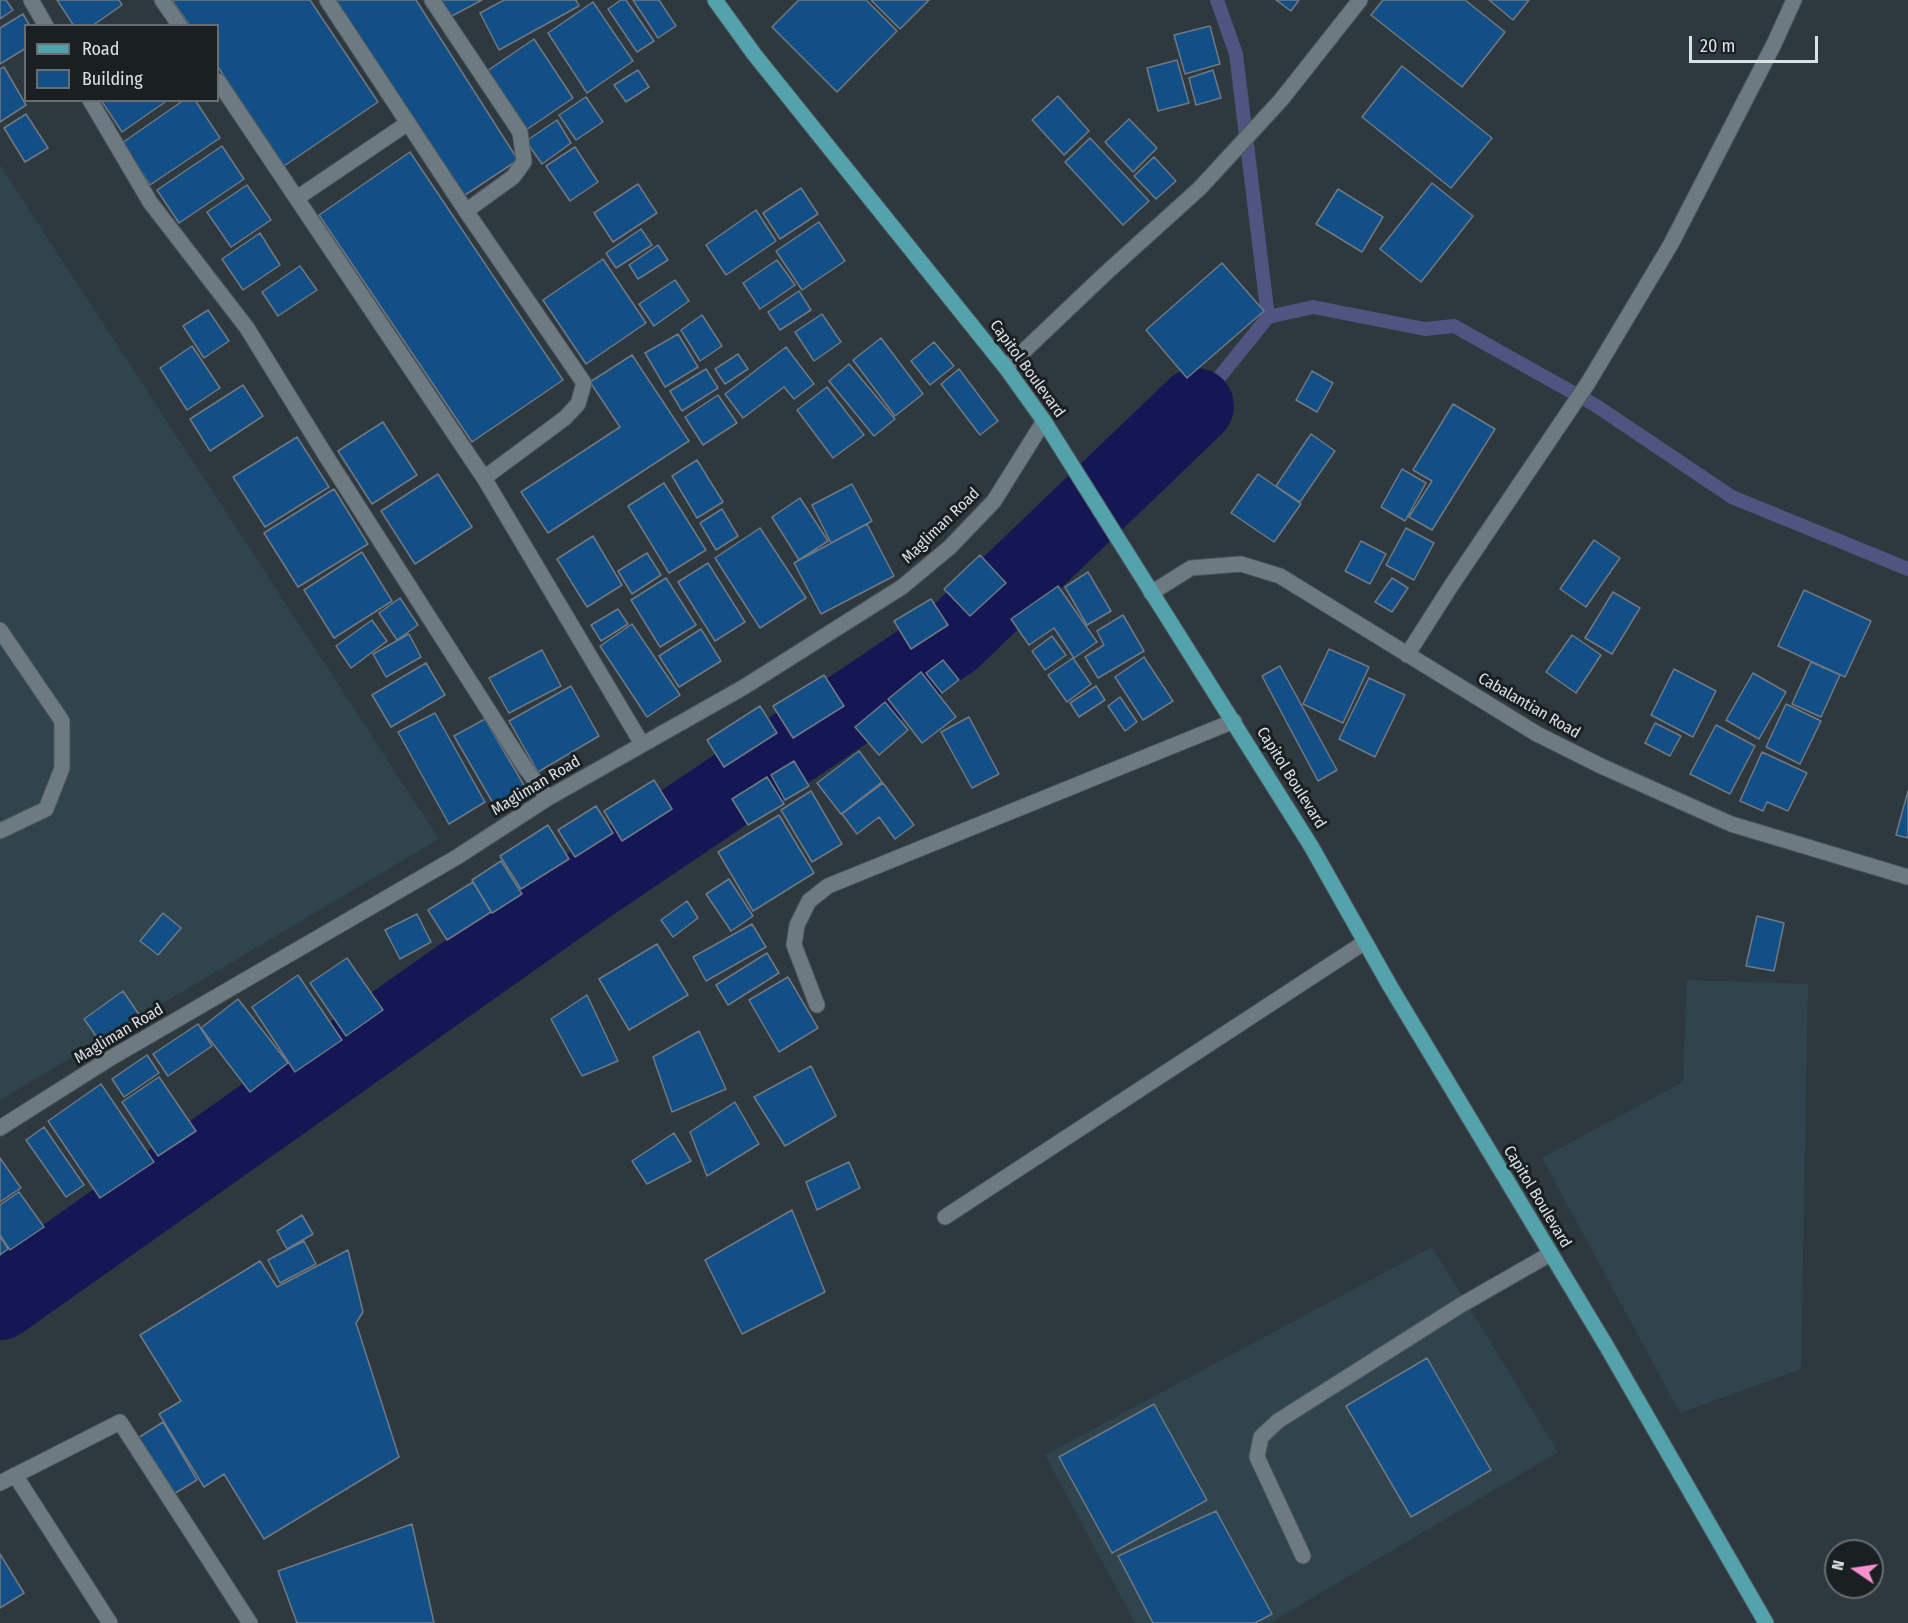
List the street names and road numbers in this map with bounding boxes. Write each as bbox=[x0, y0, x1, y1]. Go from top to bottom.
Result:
street label: Capitol Boulevard bbox=[985, 317, 1069, 421]
street label: Magliman Road bbox=[898, 484, 984, 568]
street label: Cabalantian Road bbox=[1475, 669, 1583, 743]
street label: Capitol Boulevard bbox=[1252, 724, 1330, 832]
street label: Magliman Road bbox=[488, 752, 584, 820]
street label: Magliman Road bbox=[71, 1000, 167, 1068]
street label: Capitol Boulevard bbox=[1499, 1142, 1575, 1252]

